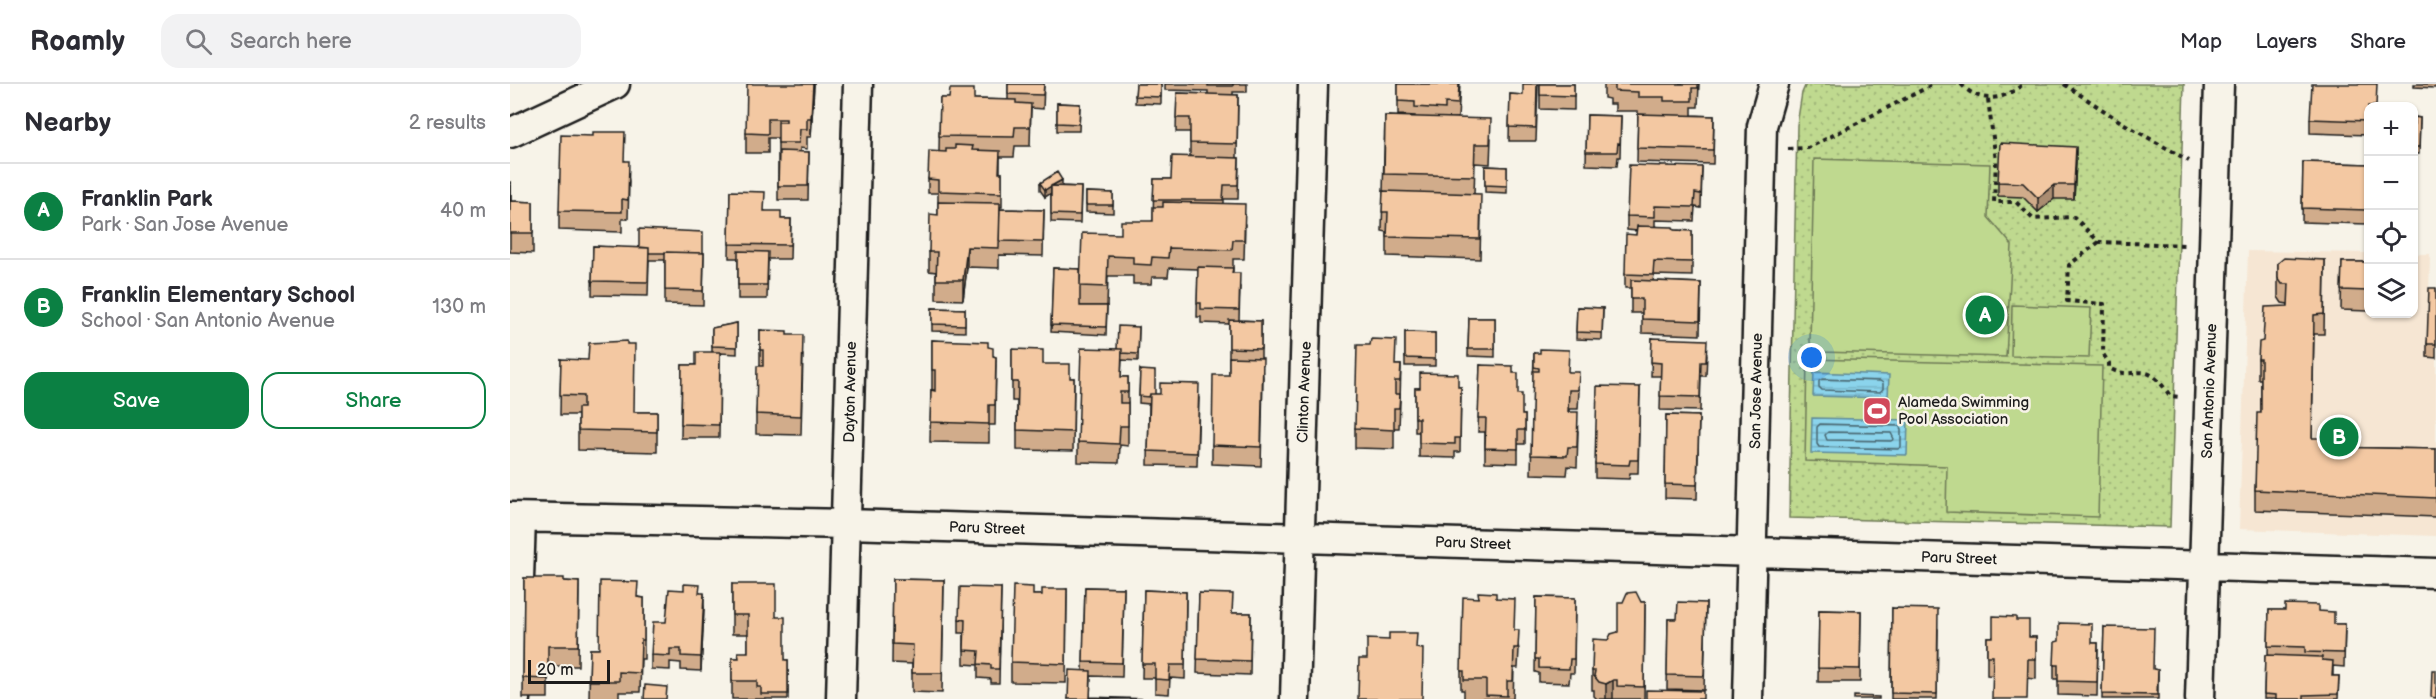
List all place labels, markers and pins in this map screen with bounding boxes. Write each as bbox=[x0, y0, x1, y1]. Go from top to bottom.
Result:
pin: A bbox=[1966, 292, 2004, 338]
place label: Alameda Swimming Pool Association bbox=[1898, 393, 2029, 429]
sports icon: Alameda Swimming Pool Association bbox=[1861, 395, 1893, 427]
pin: B bbox=[2320, 414, 2358, 460]

